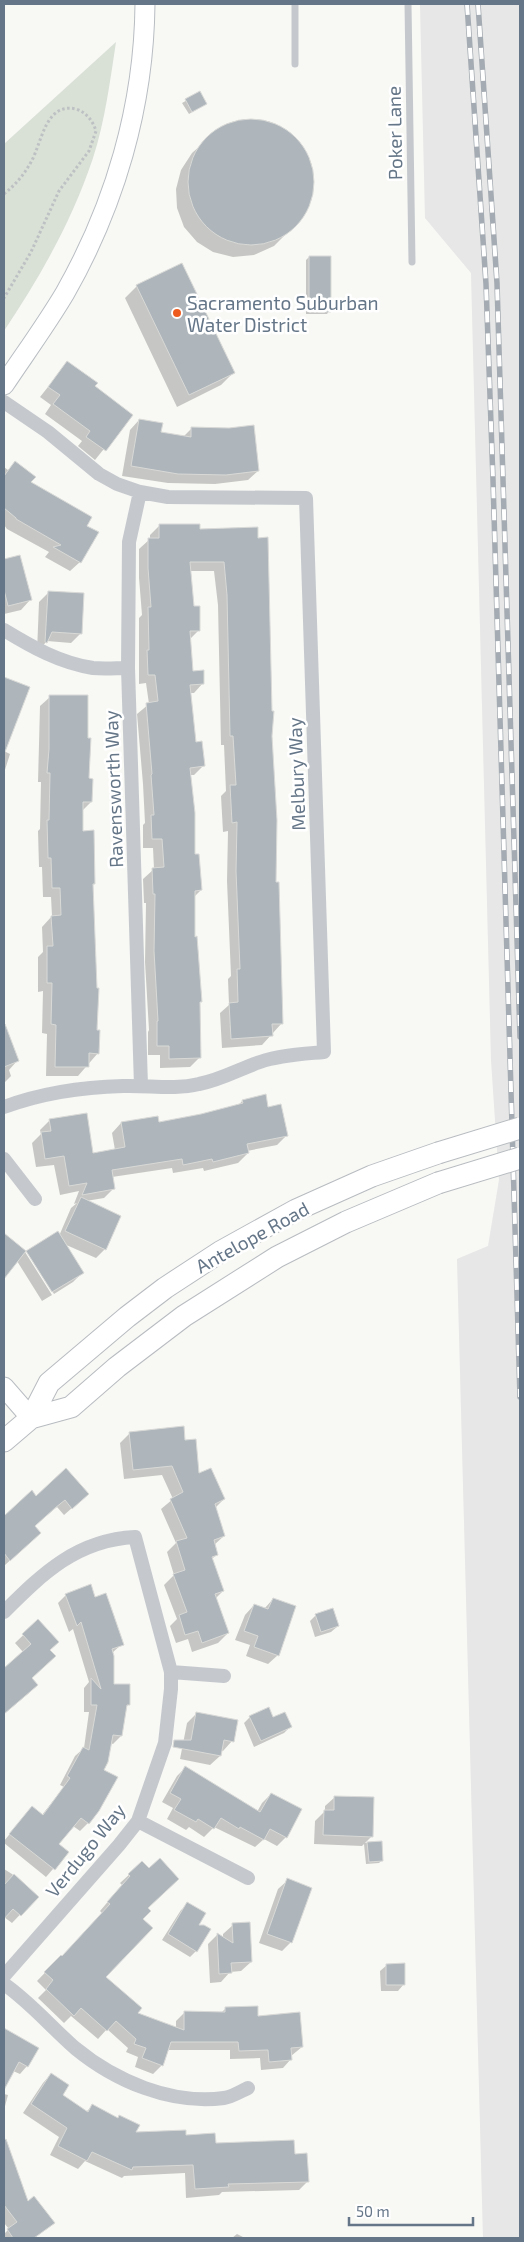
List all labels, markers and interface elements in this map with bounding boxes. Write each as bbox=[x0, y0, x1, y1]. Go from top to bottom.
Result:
street label: Poker Lane bbox=[382, 86, 406, 180]
place label: Sacramento Suburban Water District bbox=[187, 291, 379, 336]
marker: Sacramento Suburban Water District bbox=[171, 307, 183, 319]
street label: Ravensworth Way bbox=[99, 710, 127, 868]
street label: Melbury Way bbox=[283, 717, 309, 831]
street label: Antelope Road bbox=[191, 1196, 313, 1278]
street label: Verdugo Way bbox=[40, 1799, 130, 1901]
scale bar bbox=[349, 2194, 473, 2226]
text: 50 m bbox=[356, 2202, 390, 2220]

